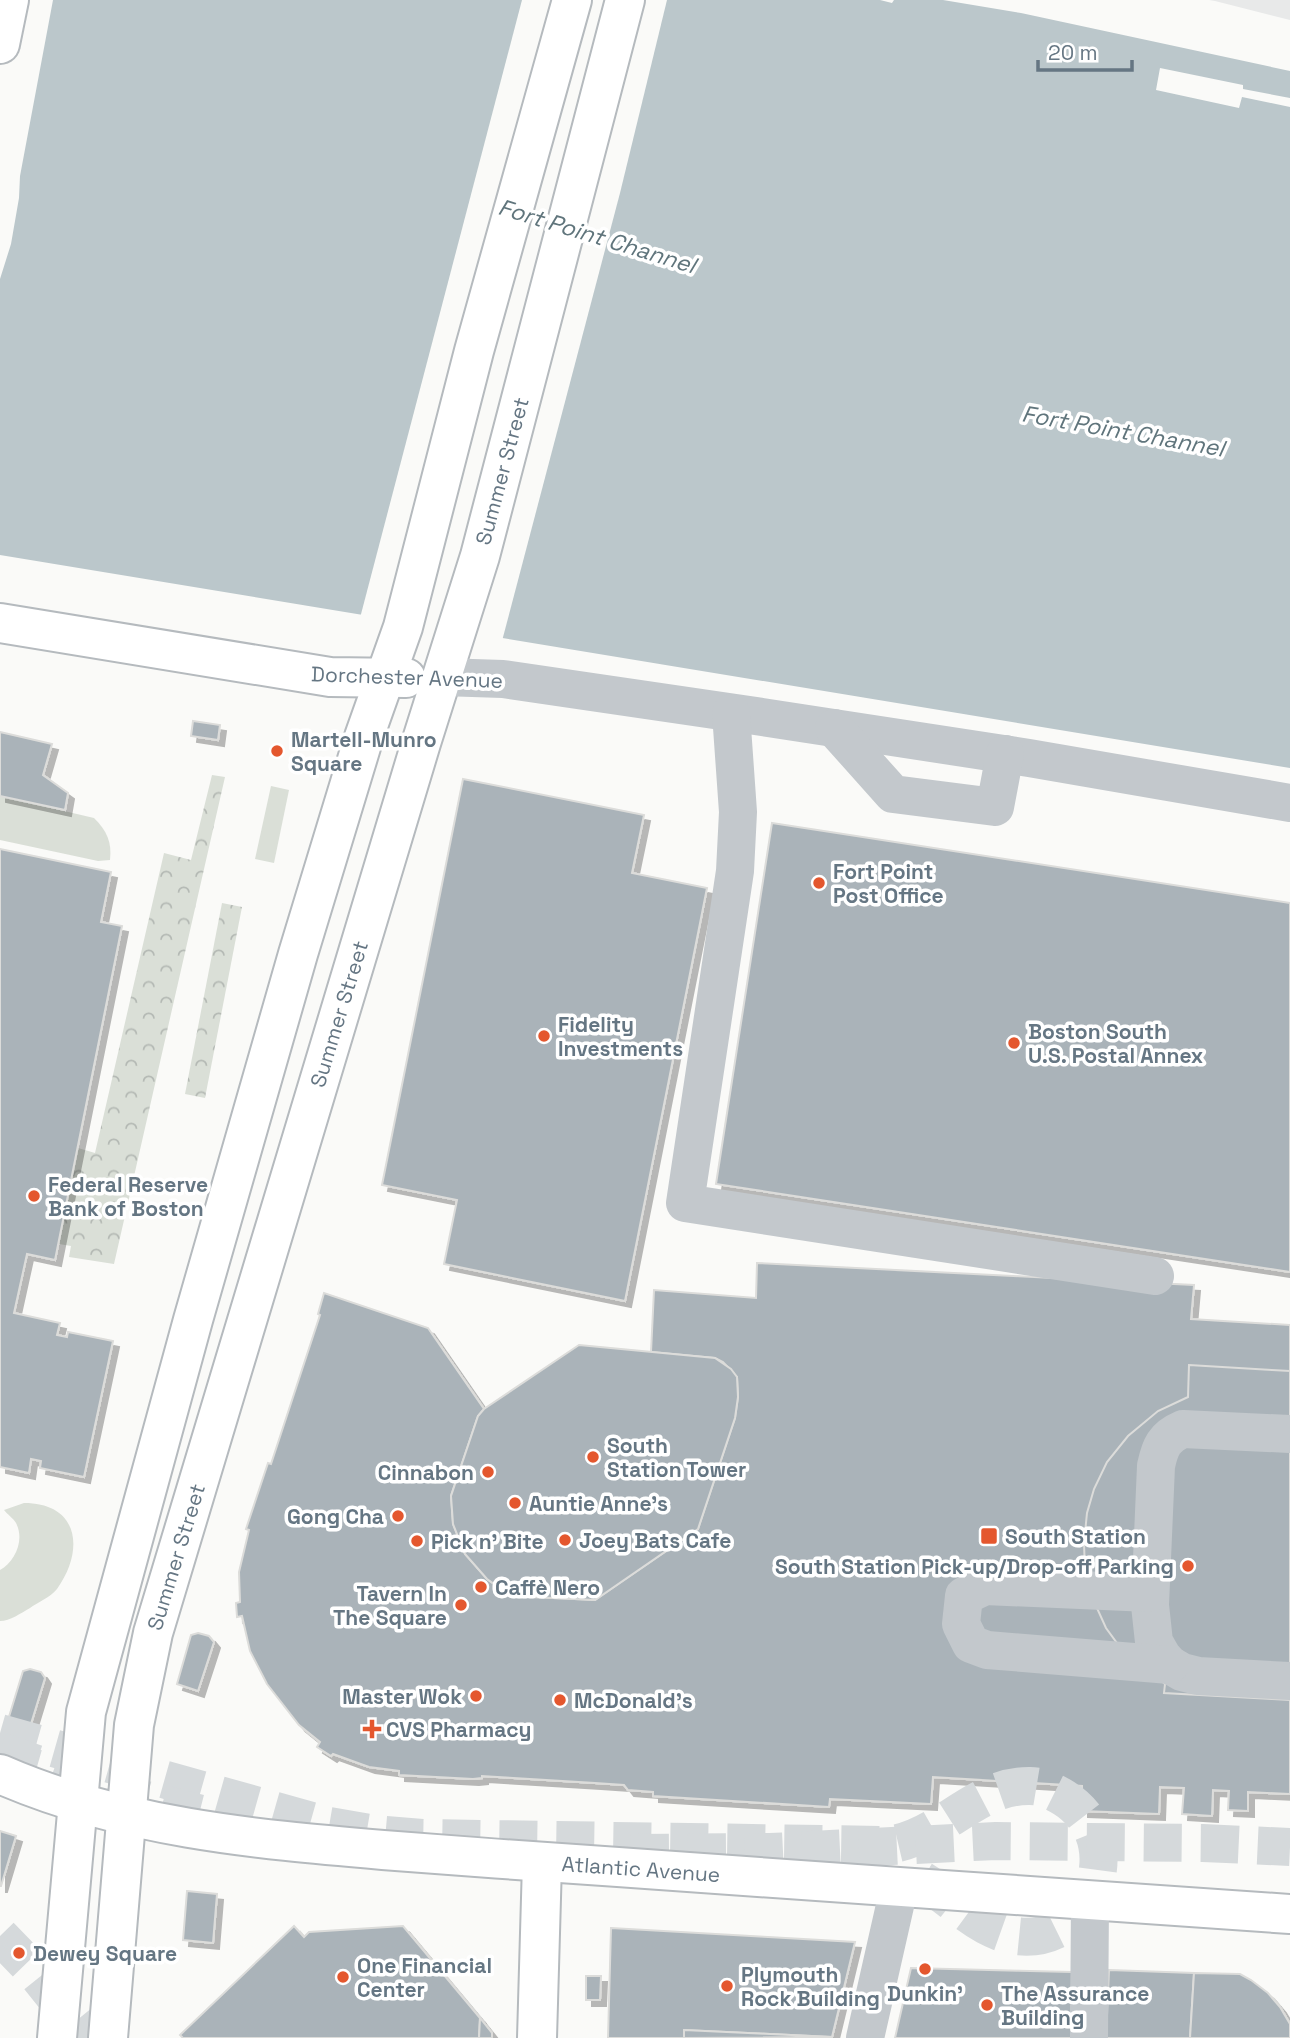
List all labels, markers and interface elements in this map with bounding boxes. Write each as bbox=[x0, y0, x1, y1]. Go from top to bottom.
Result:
scale bar bbox=[1038, 28, 1132, 72]
text: 20 m bbox=[1048, 39, 1098, 66]
water label: Fort Point Channel bbox=[495, 192, 702, 281]
street label: Summer Street bbox=[469, 394, 535, 548]
water label: Fort Point Channel bbox=[1020, 398, 1229, 464]
street label: Dorchester Avenue bbox=[311, 660, 503, 694]
place label: Martell-Munro Square bbox=[291, 726, 437, 777]
marker: Martell-Munro Square bbox=[269, 743, 285, 759]
place label: Fort Point Post Office bbox=[833, 858, 944, 909]
marker: Fort Point Post Office bbox=[811, 875, 827, 891]
street label: Summer Street bbox=[304, 937, 374, 1091]
place label: Fidelity Investments bbox=[558, 1011, 683, 1062]
place label: Boston South U.S. Postal Annex bbox=[1028, 1018, 1203, 1069]
marker: Fidelity Investments bbox=[536, 1028, 552, 1044]
marker: Boston South U.S. Postal Annex bbox=[1006, 1035, 1022, 1051]
place label: Federal Reserve Bank of Boston bbox=[48, 1171, 208, 1222]
marker: Federal Reserve Bank of Boston bbox=[26, 1188, 42, 1204]
place label: South Station Tower bbox=[607, 1432, 746, 1483]
marker: South Station Tower bbox=[585, 1449, 601, 1465]
place label: Cinnabon bbox=[378, 1459, 474, 1486]
marker: Cinnabon bbox=[480, 1464, 496, 1480]
street label: Summer Street bbox=[141, 1480, 211, 1634]
place label: Auntie Anne's bbox=[529, 1490, 668, 1517]
marker: Auntie Anne's bbox=[507, 1495, 523, 1511]
place label: Gong Cha bbox=[287, 1503, 384, 1530]
marker: Gong Cha bbox=[390, 1508, 406, 1524]
place label: South Station bbox=[1005, 1523, 1146, 1550]
marker: South Station bbox=[979, 1526, 999, 1546]
place label: Joey Bats Cafe bbox=[579, 1527, 731, 1554]
place label: Pick n’ Bite bbox=[431, 1528, 544, 1555]
marker: Joey Bats Cafe bbox=[557, 1532, 573, 1548]
marker: Pick n’ Bite bbox=[409, 1533, 425, 1549]
place label: South Station Pick-up/Drop-off Parking bbox=[775, 1553, 1174, 1580]
marker: South Station Pick-up/Drop-off Parking bbox=[1180, 1558, 1196, 1574]
place label: Caffè Nero bbox=[495, 1574, 600, 1601]
marker: Caffè Nero bbox=[473, 1579, 489, 1595]
place label: Tavern In The Square bbox=[333, 1580, 447, 1631]
marker: Tavern In The Square bbox=[453, 1597, 469, 1613]
place label: Master Wok bbox=[342, 1683, 462, 1710]
place label: McDonald's bbox=[574, 1687, 693, 1714]
marker: Master Wok bbox=[468, 1688, 484, 1704]
marker: McDonald's bbox=[552, 1692, 568, 1708]
place label: CVS Pharmacy bbox=[386, 1716, 531, 1743]
marker: CVS Pharmacy bbox=[364, 1721, 380, 1737]
street label: Atlantic Avenue bbox=[561, 1850, 721, 1888]
place label: Dewey Square bbox=[33, 1940, 177, 1967]
marker: Dewey Square bbox=[11, 1945, 27, 1961]
place label: One Financial Center bbox=[357, 1952, 492, 2003]
place label: Plymouth Rock Building bbox=[741, 1961, 880, 2012]
marker: Dunkin' bbox=[917, 1961, 933, 1977]
marker: One Financial Center bbox=[335, 1969, 351, 1985]
marker: Plymouth Rock Building bbox=[719, 1978, 735, 1994]
place label: Dunkin' bbox=[887, 1980, 963, 2007]
place label: The Assurance Building bbox=[1001, 1980, 1149, 2031]
marker: The Assurance Building bbox=[979, 1997, 995, 2013]

